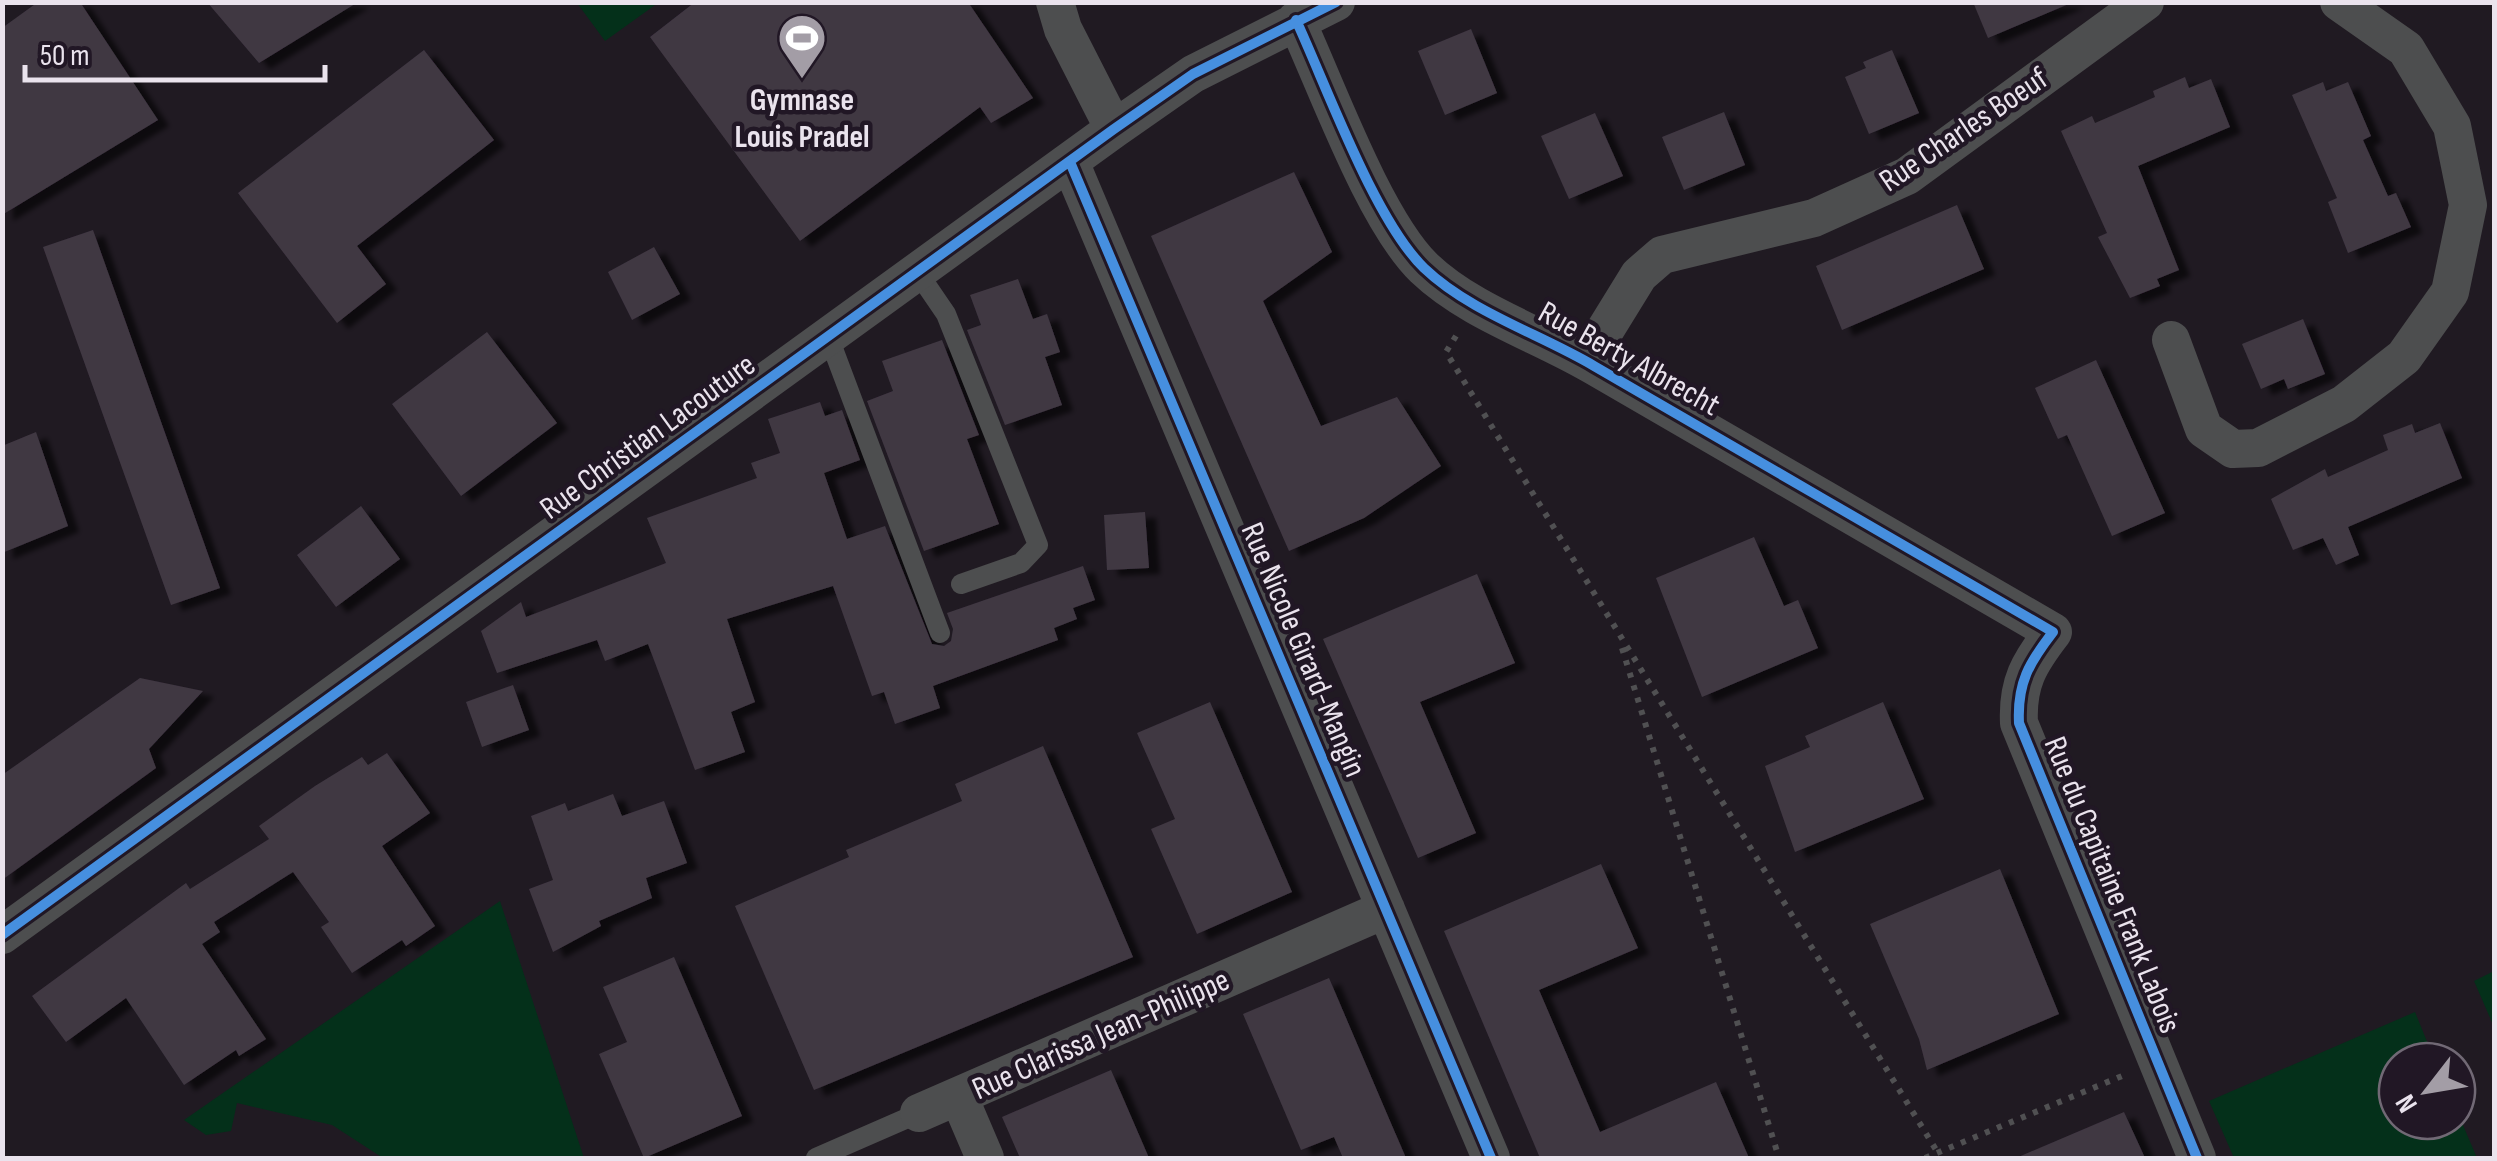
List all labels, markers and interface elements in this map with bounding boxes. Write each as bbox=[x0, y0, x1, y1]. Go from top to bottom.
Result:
sports icon: Gymnase Louis Pradel bbox=[776, 12, 828, 80]
scale bar bbox=[25, 20, 325, 82]
text: 50 m bbox=[40, 38, 89, 74]
street label: Rue Charles Boeuf bbox=[1872, 59, 2056, 201]
place label: Gymnase Louis Pradel bbox=[734, 81, 870, 157]
street label: Rue Berty Albrecht bbox=[1531, 293, 1727, 425]
street label: Rue Christian Lacouture bbox=[533, 346, 763, 528]
street label: Rue Nicole Girard-Mangin bbox=[1232, 517, 1374, 783]
street label: Rue du Capitaine Frank Labois bbox=[2035, 731, 2189, 1039]
street label: Rue Clarissa Jean-Philippe bbox=[966, 961, 1236, 1109]
north arrow bbox=[2377, 1041, 2477, 1141]
text: N bbox=[2389, 1088, 2425, 1118]

